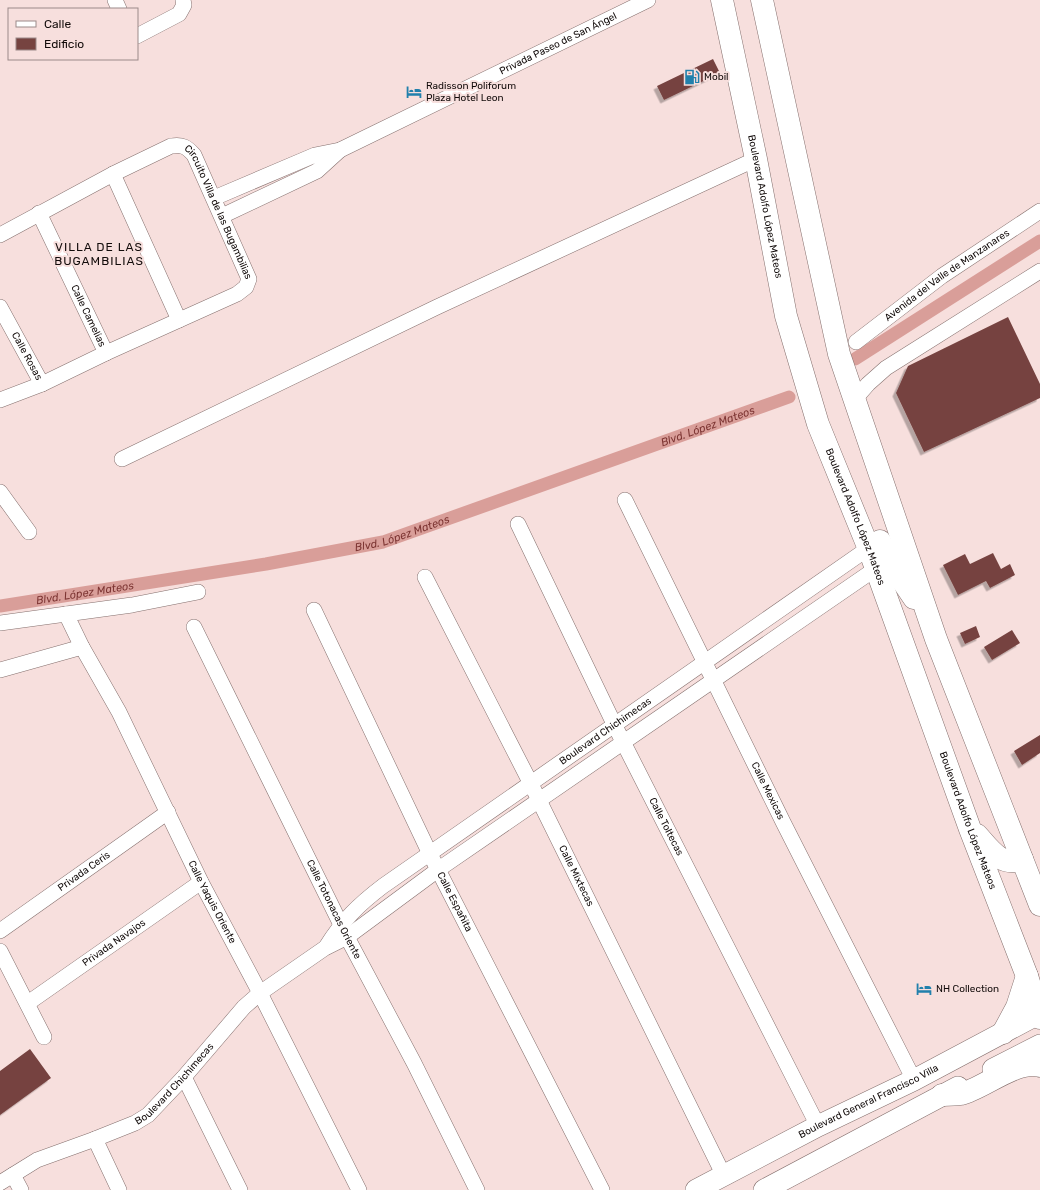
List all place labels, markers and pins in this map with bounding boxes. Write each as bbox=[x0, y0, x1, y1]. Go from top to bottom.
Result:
fuel station icon: Mobil bbox=[683, 68, 701, 86]
place label: Mobil bbox=[704, 71, 728, 83]
place label: Radisson Poliforum Plaza Hotel Leon bbox=[426, 80, 516, 104]
hotel icon: Radisson Poliforum Plaza Hotel Leon bbox=[405, 83, 423, 101]
hotel icon: NH Collection bbox=[915, 980, 933, 998]
place label: NH Collection bbox=[936, 983, 999, 995]

